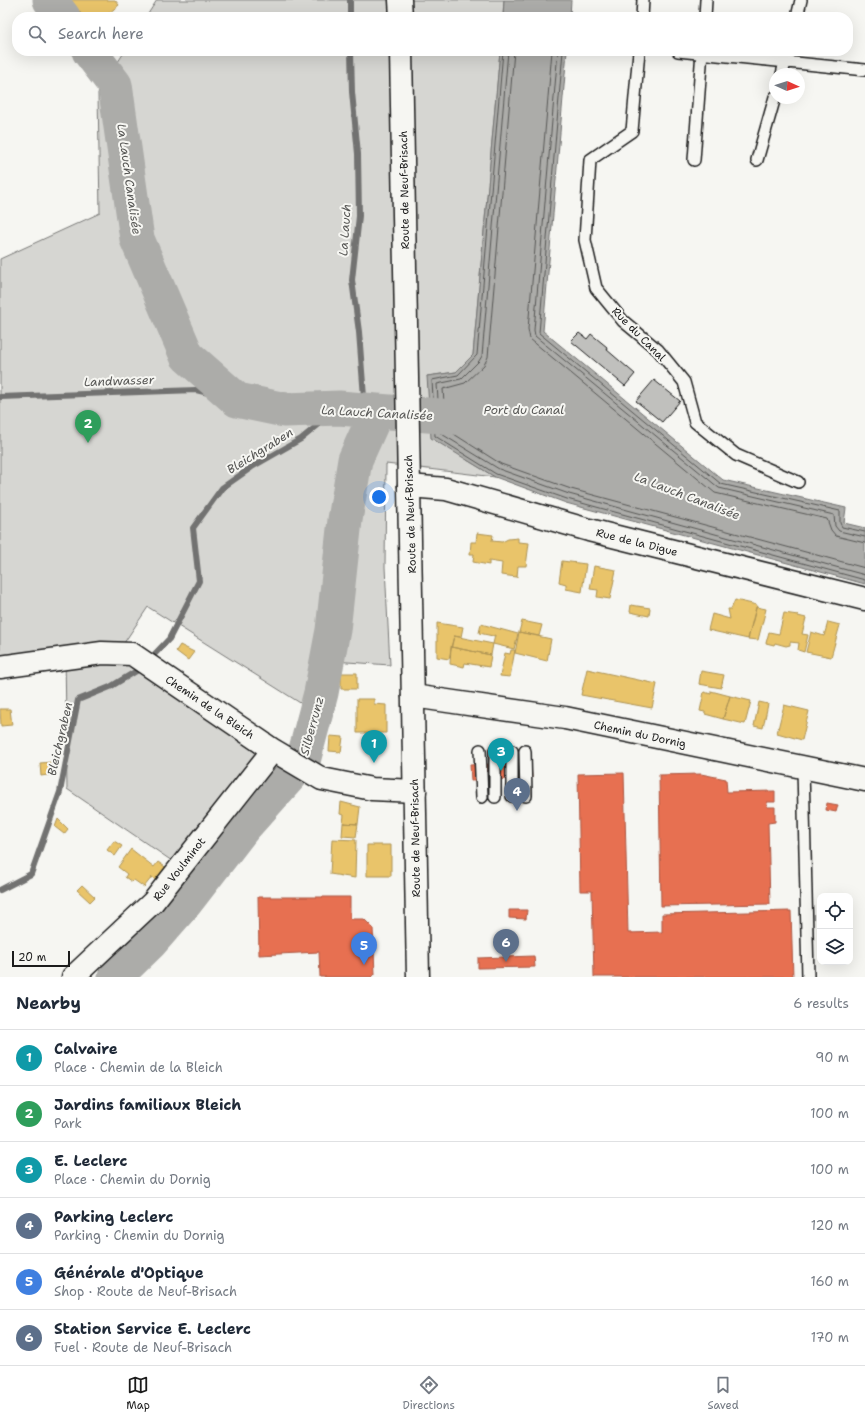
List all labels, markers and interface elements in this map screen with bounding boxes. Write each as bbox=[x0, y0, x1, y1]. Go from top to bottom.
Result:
search box bbox=[12, 12, 853, 56]
icon: search bbox=[26, 23, 48, 45]
text: Search here bbox=[58, 24, 144, 44]
north arrow bbox=[769, 68, 805, 104]
water label: La Lauch Canalisée bbox=[113, 122, 145, 236]
street label: Route de Neuf-Brisach bbox=[396, 130, 413, 249]
water label: La Lauch bbox=[335, 203, 355, 257]
street label: Rue du Canal bbox=[608, 304, 669, 365]
water label: Landwasser bbox=[84, 372, 155, 390]
water label: La Lauch Canalisée bbox=[321, 402, 434, 424]
water label: Port du Canal bbox=[484, 402, 564, 418]
pin: 2 bbox=[75, 410, 101, 443]
water label: Bleichgraben bbox=[224, 424, 296, 478]
street label: Route de Neuf-Brisach bbox=[401, 454, 420, 574]
water label: La Lauch Canalisée bbox=[632, 468, 742, 524]
your location bbox=[369, 487, 389, 507]
street label: Rue de la Digue bbox=[594, 525, 679, 560]
street label: Chemin de la Bleich bbox=[162, 672, 257, 743]
water label: Silberrunz bbox=[296, 695, 328, 757]
water label: Bleichgraben bbox=[44, 701, 76, 777]
street label: Chemin du Dornig bbox=[592, 717, 688, 752]
pin: 1 bbox=[361, 730, 387, 763]
pin: 3 bbox=[488, 738, 514, 771]
street label: Route de Neuf-Brisach bbox=[407, 778, 424, 897]
pin: 4 bbox=[504, 778, 530, 811]
street label: Rue Voulminot bbox=[150, 834, 209, 904]
map controls bbox=[817, 893, 853, 965]
button: locate bbox=[817, 893, 853, 929]
pin: 6 bbox=[493, 929, 519, 962]
button: layers bbox=[817, 929, 853, 965]
pin: 5 bbox=[351, 932, 377, 965]
scale bar bbox=[12, 949, 70, 968]
text: 20 m bbox=[18, 950, 46, 965]
text: Nearby bbox=[16, 992, 81, 1014]
text: 6 results bbox=[793, 995, 849, 1012]
text: Calvaire bbox=[54, 1039, 118, 1059]
text: 1 bbox=[26, 1049, 32, 1066]
text: 90 m bbox=[815, 1049, 849, 1066]
text: Place · Chemin de la Bleich bbox=[54, 1059, 223, 1076]
text: Jardins familiaux Bleich bbox=[54, 1095, 241, 1115]
text: 2 bbox=[24, 1105, 34, 1122]
text: 100 m bbox=[810, 1105, 849, 1122]
text: Park bbox=[54, 1115, 82, 1132]
text: E. Leclerc bbox=[54, 1151, 128, 1171]
text: 3 bbox=[24, 1161, 34, 1178]
text: 100 m bbox=[810, 1161, 849, 1178]
text: Place · Chemin du Dornig bbox=[54, 1171, 211, 1188]
text: Parking Leclerc bbox=[54, 1207, 174, 1227]
text: 4 bbox=[24, 1217, 34, 1234]
text: 120 m bbox=[811, 1217, 849, 1234]
text: Parking · Chemin du Dornig bbox=[54, 1227, 225, 1244]
text: Générale d'Optique bbox=[54, 1263, 204, 1283]
text: 5 bbox=[25, 1273, 33, 1290]
text: 160 m bbox=[811, 1273, 849, 1290]
text: Shop · Route de Neuf-Brisach bbox=[54, 1283, 237, 1300]
text: Station Service E. Leclerc bbox=[54, 1319, 251, 1339]
text: 6 bbox=[24, 1329, 34, 1346]
text: 170 m bbox=[811, 1329, 849, 1346]
text: Fuel · Route de Neuf-Brisach bbox=[54, 1339, 232, 1356]
tab: Map bbox=[126, 1374, 150, 1413]
tab: Directions bbox=[402, 1374, 455, 1413]
tab: Saved bbox=[707, 1374, 739, 1413]

